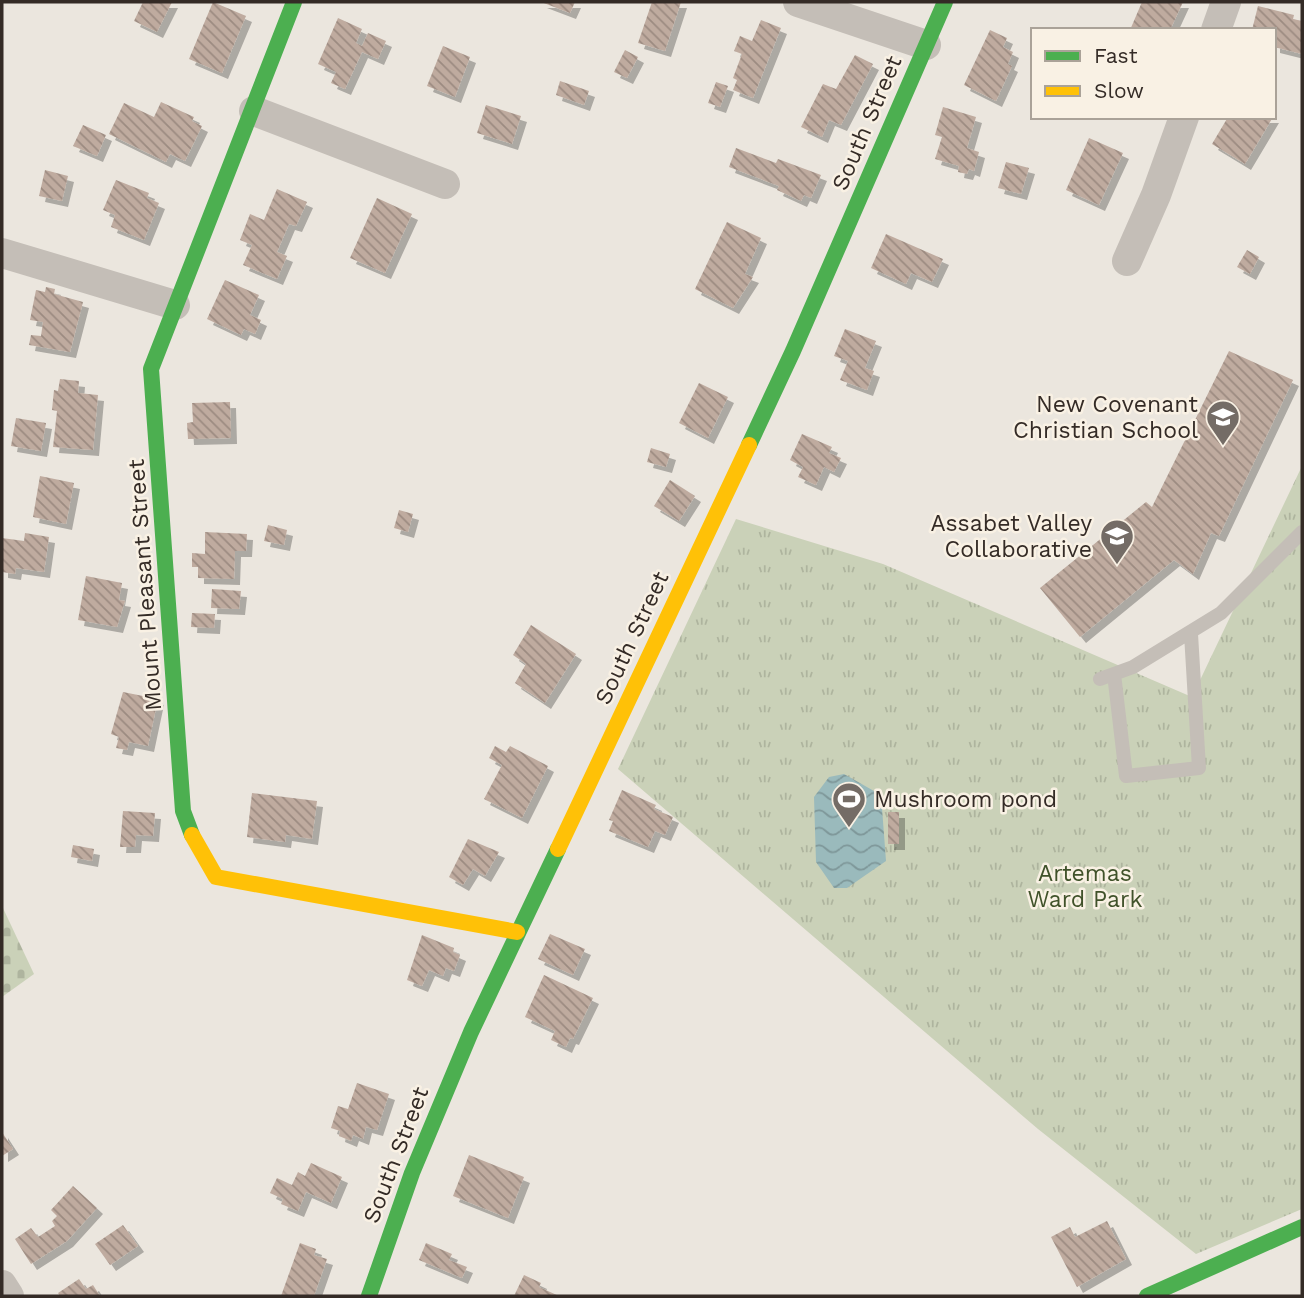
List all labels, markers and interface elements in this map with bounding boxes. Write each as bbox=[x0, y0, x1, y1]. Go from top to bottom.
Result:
legend bbox=[1031, 28, 1276, 119]
text: Fast bbox=[1094, 43, 1138, 68]
street label: South Street bbox=[827, 51, 908, 194]
text: Slow bbox=[1094, 78, 1144, 103]
place label: New Covenant Christian School bbox=[1013, 391, 1198, 444]
school or university icon: New Covenant Christian School bbox=[1204, 398, 1242, 447]
street label: Mount Pleasant Street bbox=[123, 458, 167, 712]
place label: Assabet Valley Collaborative bbox=[930, 510, 1092, 563]
school or university icon: Assabet Valley Collaborative bbox=[1098, 517, 1136, 566]
street label: South Street bbox=[589, 567, 675, 709]
sports icon: Mushroom pond bbox=[830, 780, 868, 829]
place label: Mushroom pond bbox=[874, 786, 1057, 813]
park label: Artemas Ward Park bbox=[1028, 860, 1142, 913]
street label: South Street bbox=[358, 1083, 434, 1227]

